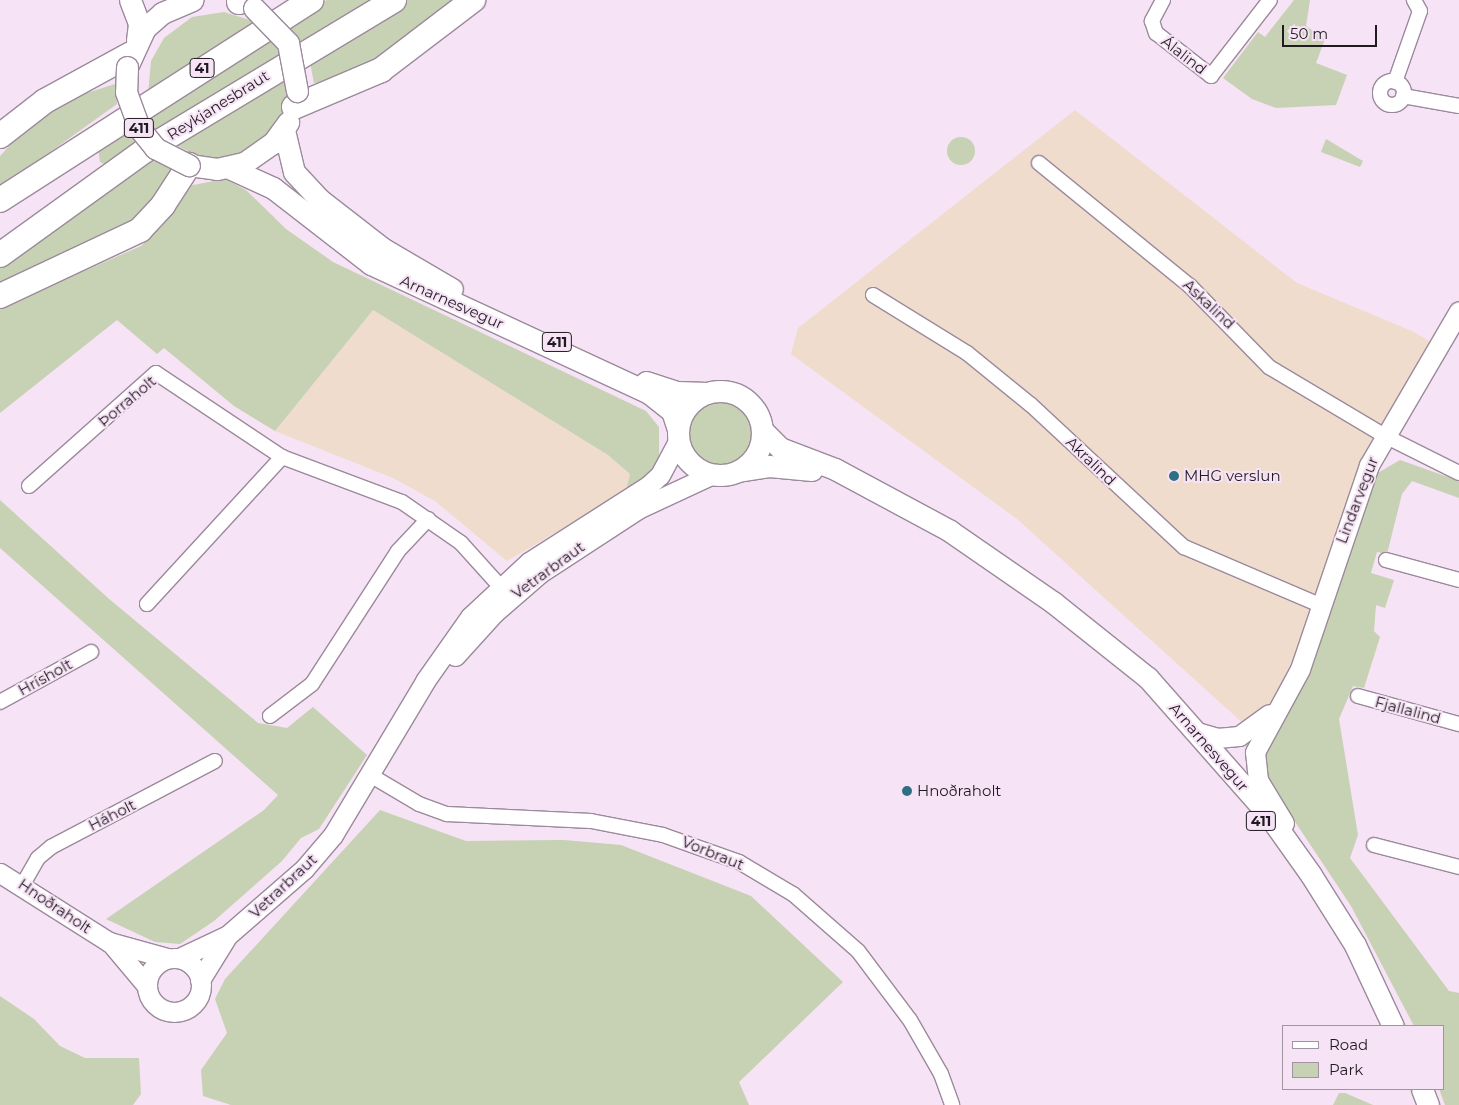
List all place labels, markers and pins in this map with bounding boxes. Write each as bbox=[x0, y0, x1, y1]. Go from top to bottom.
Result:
place label: MHG verslun bbox=[1184, 467, 1281, 485]
marker: MHG verslun bbox=[1168, 470, 1180, 482]
place label: Hnoðraholt bbox=[917, 782, 1001, 800]
marker: Hnoðraholt bbox=[901, 785, 913, 797]

